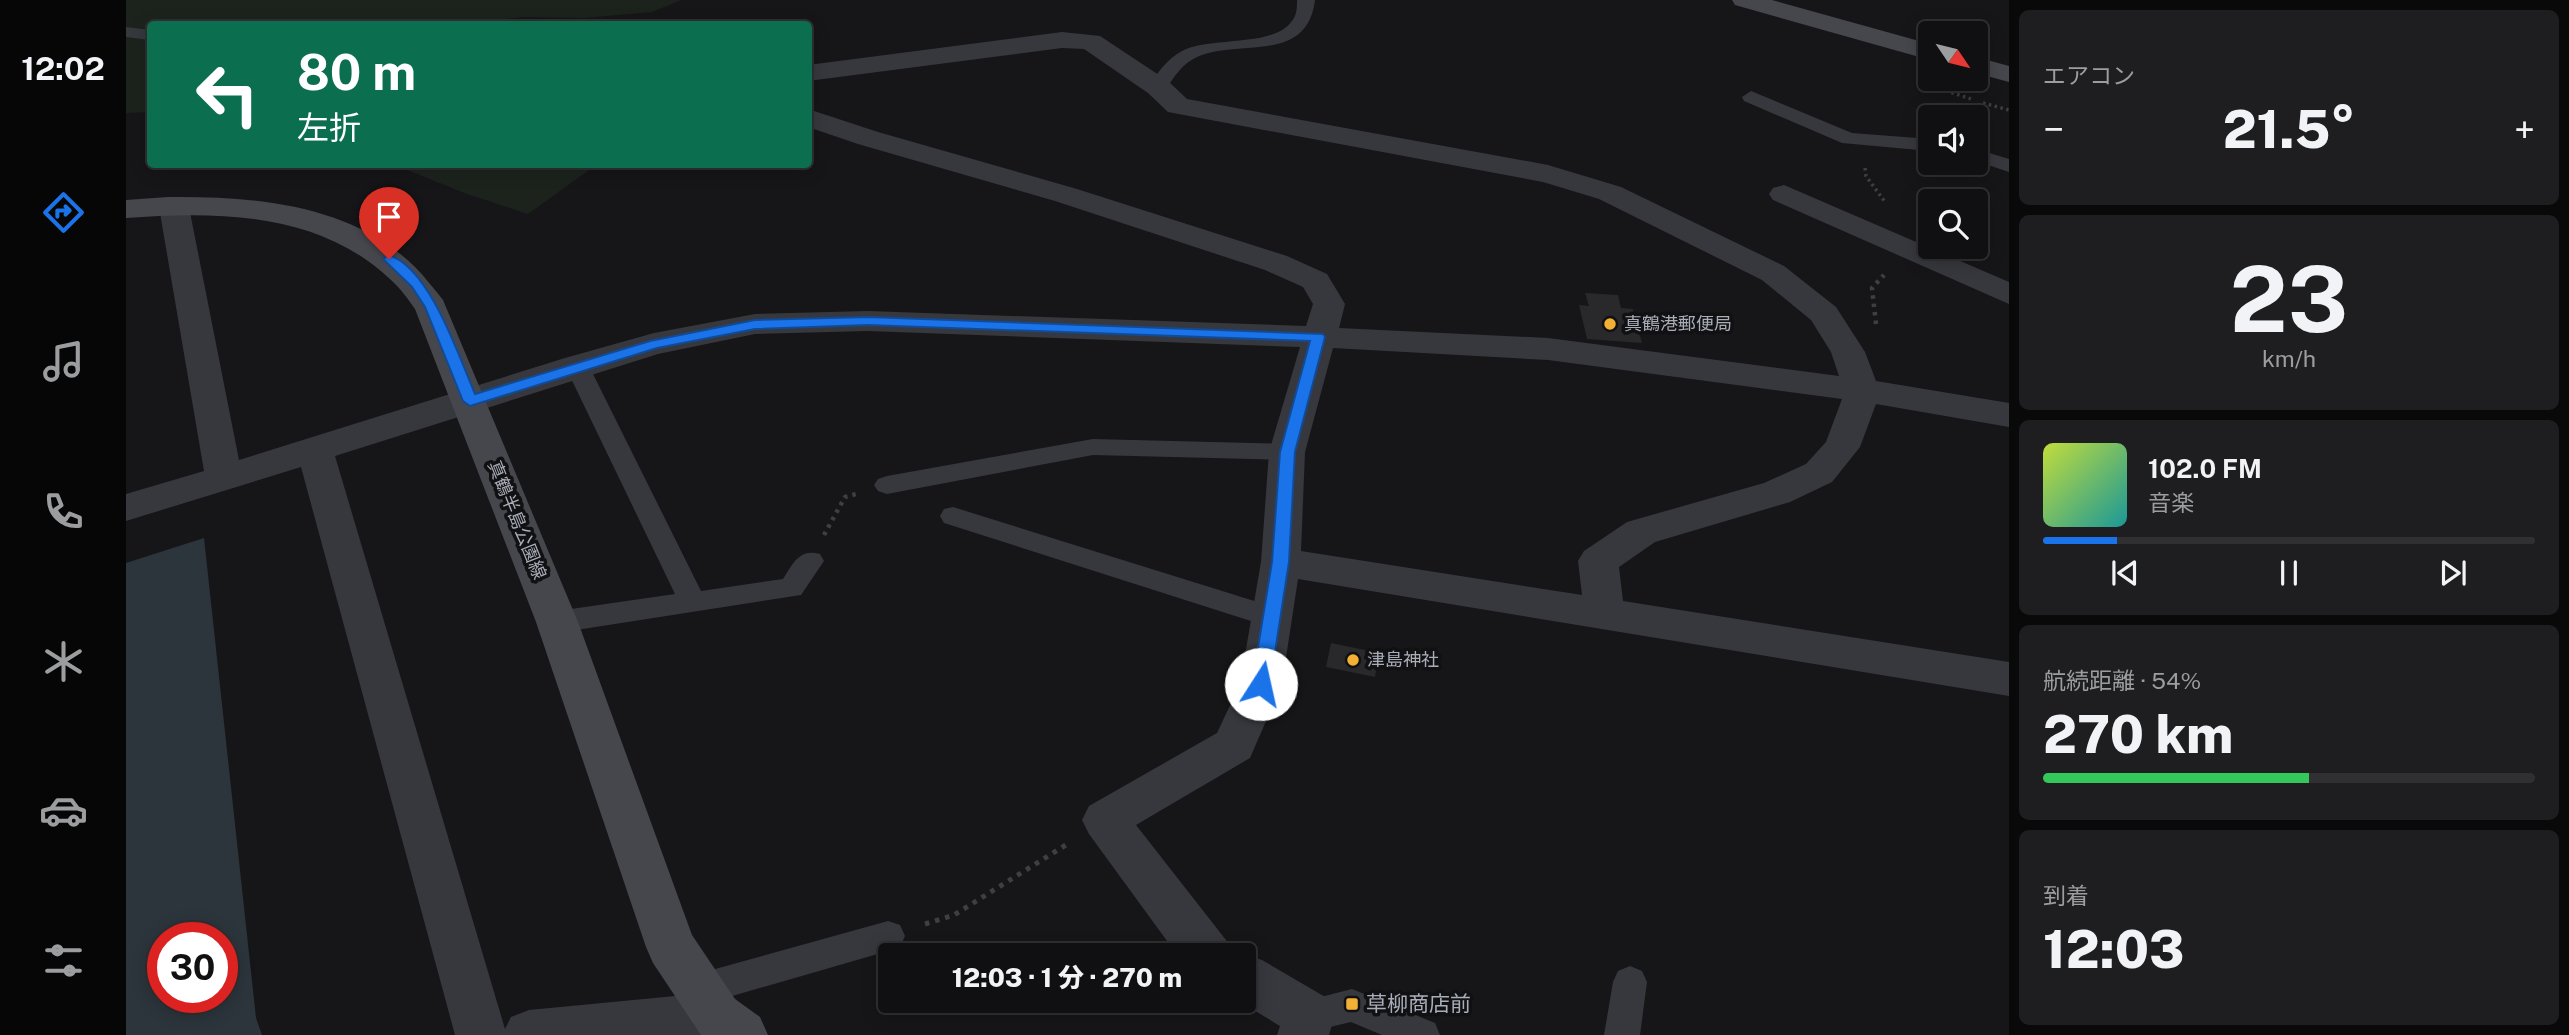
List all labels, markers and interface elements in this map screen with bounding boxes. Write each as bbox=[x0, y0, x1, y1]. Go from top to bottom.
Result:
north arrow bbox=[1918, 21, 1988, 91]
map controls bbox=[1918, 21, 1988, 259]
text: 80 m bbox=[297, 43, 416, 101]
icon: left bbox=[182, 49, 273, 140]
text: 12:02 bbox=[21, 50, 105, 87]
text: エアコン bbox=[2043, 62, 2135, 89]
text: 21.5° bbox=[2223, 99, 2355, 160]
button: sound bbox=[1918, 105, 1988, 175]
text: − bbox=[2043, 107, 2064, 152]
text: + bbox=[2514, 107, 2535, 152]
text: 左折 bbox=[297, 109, 361, 146]
pin bbox=[359, 187, 419, 259]
icon: directions bbox=[39, 188, 88, 237]
button: search bbox=[1918, 189, 1988, 259]
icon: arrive bbox=[370, 198, 408, 236]
text: 23 bbox=[2230, 246, 2348, 352]
place label: 真鶴港郵便局 bbox=[1624, 313, 1732, 334]
marker: 真鶴港郵便局 bbox=[1602, 316, 1618, 332]
icon: music bbox=[39, 337, 88, 386]
text: km/h bbox=[2262, 345, 2316, 372]
text: 102.0 FM bbox=[2148, 453, 2262, 484]
street label: 真鶴半島公園線 bbox=[484, 457, 551, 582]
icon: phone bbox=[39, 487, 88, 536]
text: 音楽 bbox=[2148, 489, 2194, 516]
icon: previous bbox=[2106, 554, 2144, 592]
icon: pause bbox=[2270, 554, 2308, 592]
icon: next bbox=[2434, 554, 2472, 592]
icon: climate bbox=[39, 637, 88, 686]
position arrow bbox=[1224, 647, 1298, 721]
place label: 津島神社 bbox=[1367, 649, 1439, 670]
marker: 津島神社 bbox=[1345, 652, 1361, 668]
text: 航続距離 · 54% bbox=[2043, 667, 2201, 694]
text: 270 km bbox=[2043, 704, 2233, 765]
icon: car bbox=[39, 786, 88, 835]
text: 到着 bbox=[2043, 882, 2089, 909]
text: 12:03 bbox=[2043, 919, 2184, 980]
speed limit sign: 30 bbox=[147, 922, 238, 1013]
icon: filters bbox=[39, 936, 88, 985]
text: 12:03 · 1 分 · 270 m bbox=[952, 962, 1182, 993]
place label: 草柳商店前 bbox=[1366, 991, 1471, 1016]
marker: 草柳商店前 bbox=[1344, 996, 1360, 1012]

